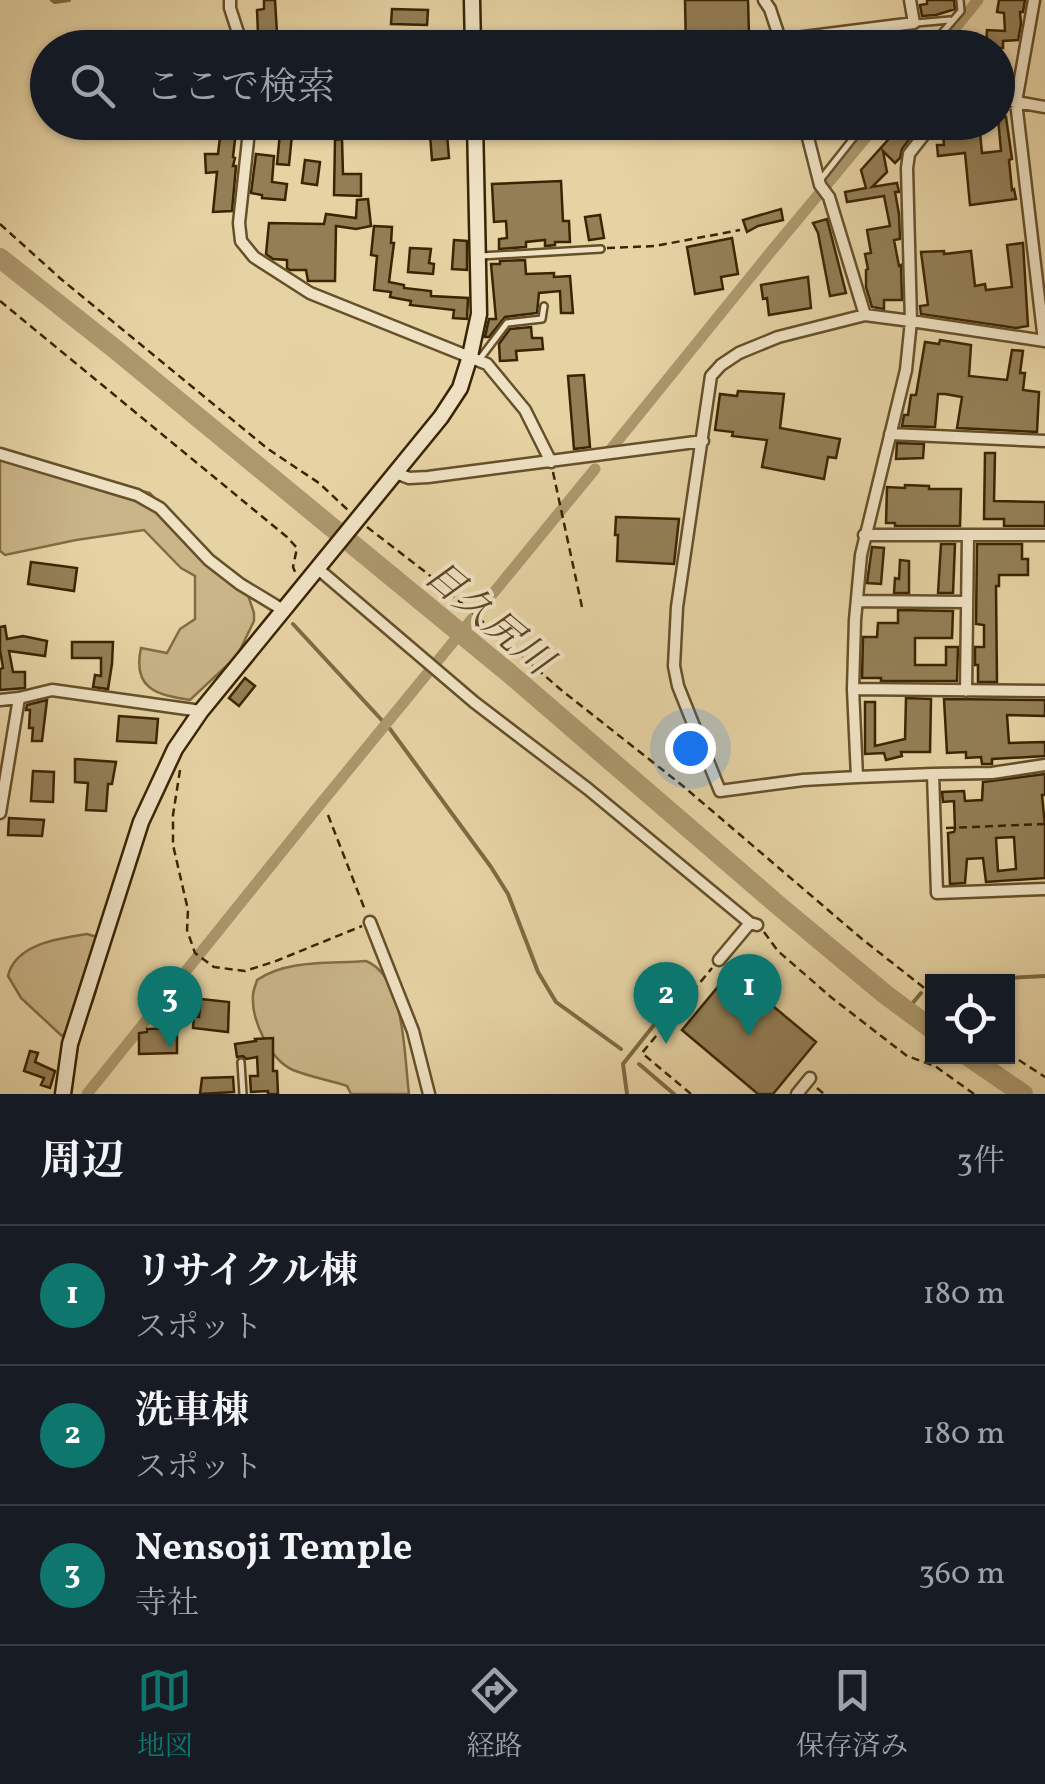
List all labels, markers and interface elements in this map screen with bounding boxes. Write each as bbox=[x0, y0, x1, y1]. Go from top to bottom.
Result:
search box bbox=[30, 30, 1015, 140]
icon: search bbox=[65, 58, 120, 113]
text: ここで検索 bbox=[145, 63, 335, 116]
water label: 目久尻川 bbox=[411, 551, 565, 691]
your location bbox=[665, 723, 716, 774]
pin: 1 bbox=[716, 954, 782, 1036]
pin: 2 bbox=[634, 962, 698, 1044]
pin: 3 bbox=[138, 966, 202, 1048]
map controls bbox=[925, 974, 1015, 1064]
button: locate bbox=[925, 974, 1015, 1064]
text: 周辺 bbox=[40, 1134, 124, 1193]
text: 3件 bbox=[957, 1141, 1005, 1185]
text: リサイクル棟 bbox=[135, 1247, 358, 1300]
text: 1 bbox=[66, 1273, 79, 1317]
text: 180 m bbox=[922, 1273, 1005, 1317]
text: スポット bbox=[135, 1307, 263, 1351]
text: 洗車棟 bbox=[135, 1387, 249, 1440]
text: 2 bbox=[64, 1413, 81, 1457]
text: 180 m bbox=[922, 1413, 1005, 1457]
text: スポット bbox=[135, 1447, 263, 1491]
text: Nensoji Temple bbox=[135, 1523, 413, 1576]
text: 3 bbox=[64, 1553, 81, 1597]
text: 360 m bbox=[918, 1553, 1005, 1597]
text: 寺社 bbox=[135, 1583, 199, 1627]
tab: 地図 bbox=[137, 1663, 193, 1767]
tab: 経路 bbox=[466, 1663, 522, 1767]
tab: 保存済み bbox=[796, 1663, 908, 1767]

